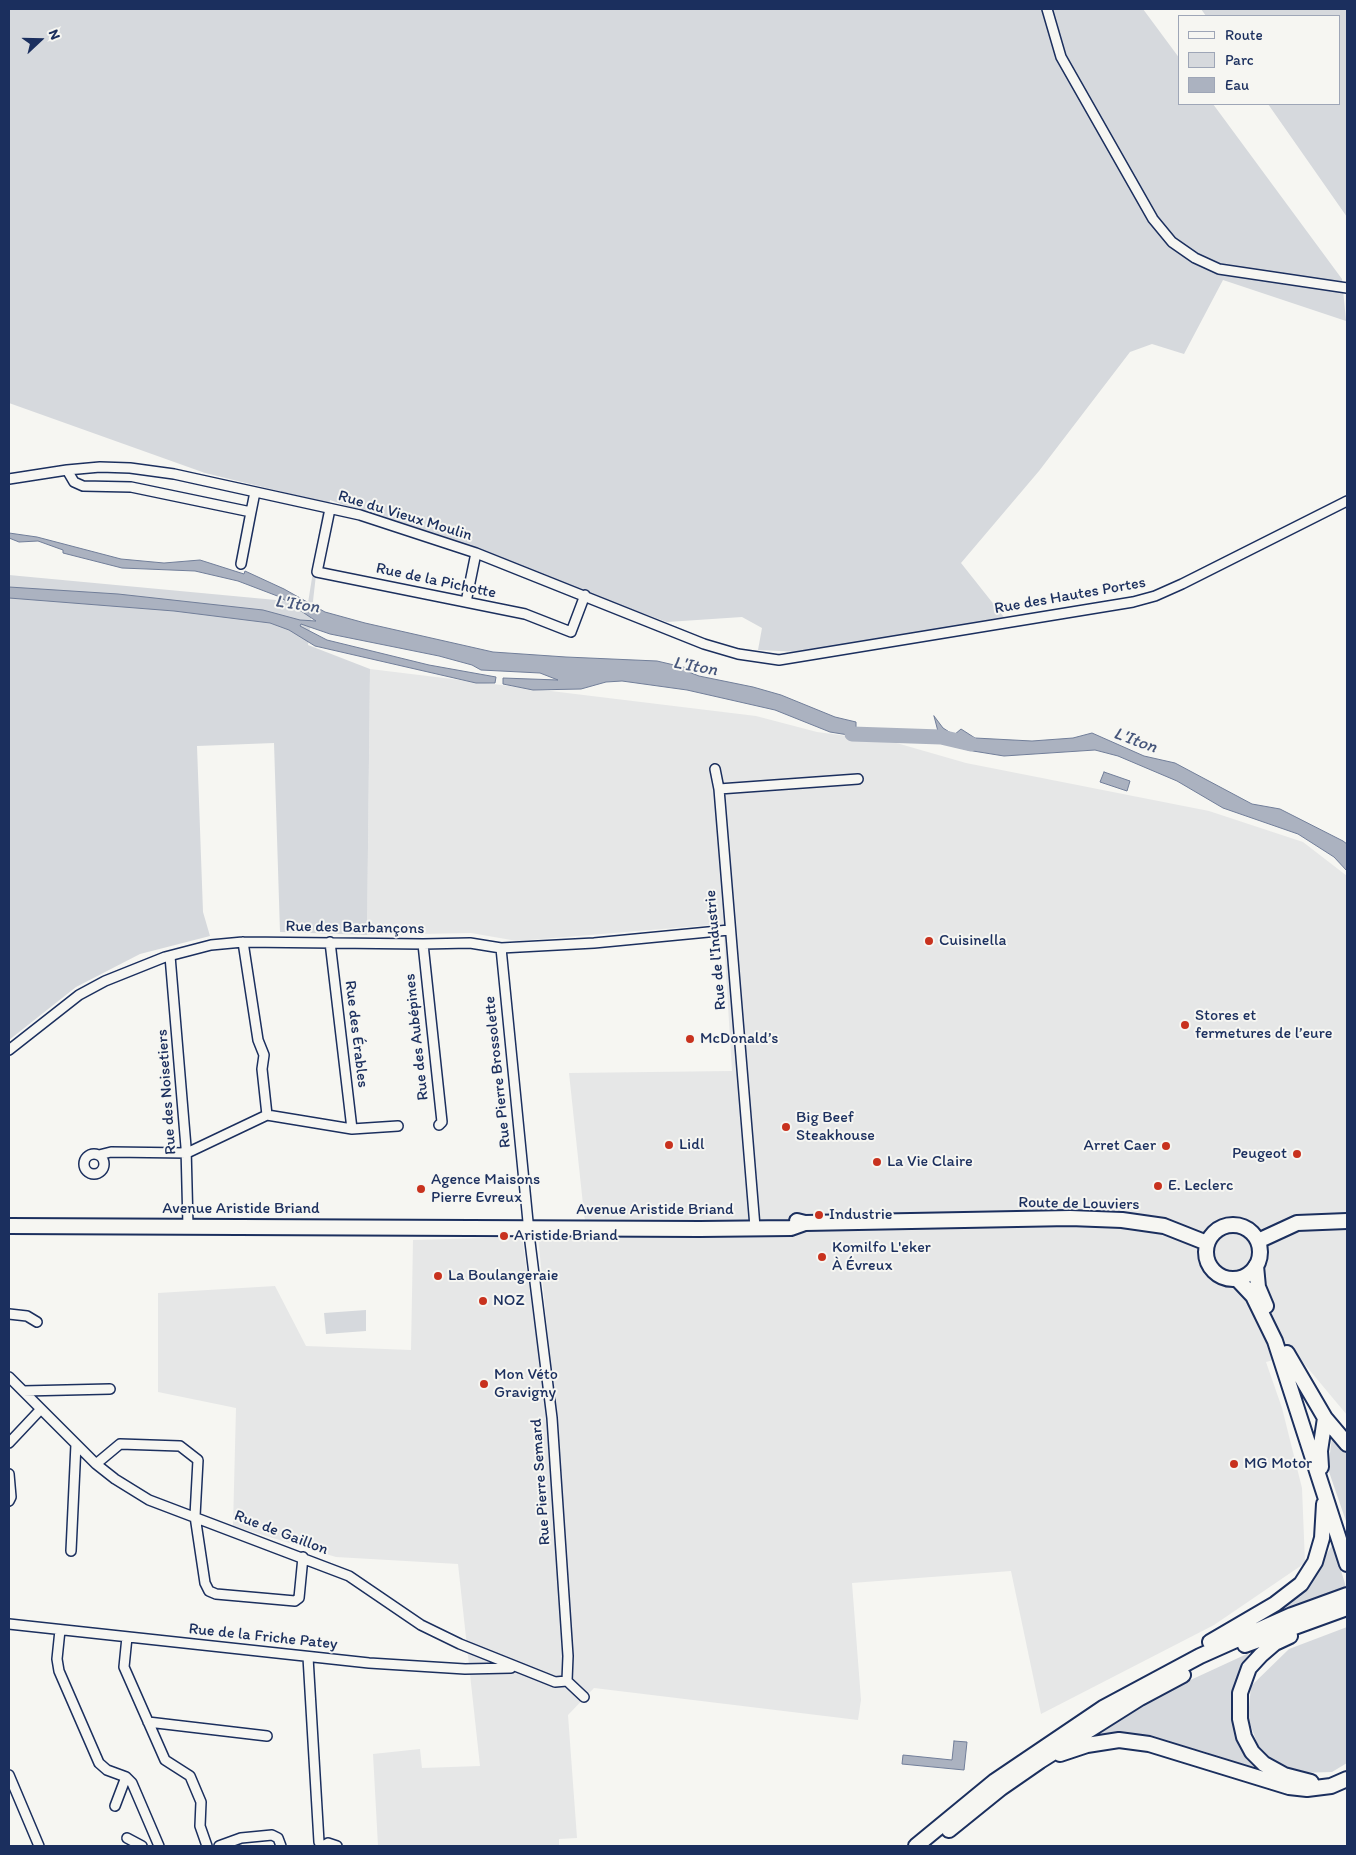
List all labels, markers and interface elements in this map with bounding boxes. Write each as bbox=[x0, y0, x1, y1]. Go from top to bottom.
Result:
north arrow bbox=[15, 15, 65, 65]
legend bbox=[1178, 15, 1341, 105]
text: Route bbox=[1225, 26, 1263, 44]
text: N bbox=[45, 27, 64, 42]
text: Parc bbox=[1225, 51, 1254, 69]
text: Eau bbox=[1225, 76, 1249, 94]
street label: Rue du Vieux Moulin bbox=[336, 486, 474, 546]
street label: Rue de la Pichotte bbox=[374, 559, 498, 603]
street label: Rue des Hautes Portes bbox=[993, 573, 1147, 619]
water label: L'Iton bbox=[273, 591, 321, 619]
water label: L'Iton bbox=[671, 652, 719, 682]
water label: L'Iton bbox=[1110, 723, 1160, 759]
street label: Rue de l'Industrie bbox=[701, 889, 731, 1011]
street label: Rue des Barbançons bbox=[285, 917, 425, 939]
place label: Cuisinella bbox=[939, 931, 1006, 951]
marker: Cuisinella bbox=[923, 935, 935, 947]
street label: Rue des Aubépines bbox=[401, 973, 433, 1101]
street label: Rue des Érables bbox=[340, 979, 372, 1089]
street label: Rue Pierre Brossolette bbox=[480, 995, 516, 1149]
place label: Stores et fermetures de l’eure bbox=[1195, 1006, 1333, 1044]
marker: Stores et fermetures de l’eure bbox=[1179, 1019, 1191, 1031]
street label: Rue des Noisetiers bbox=[153, 1029, 181, 1155]
place label: McDonald’s bbox=[700, 1029, 778, 1049]
marker: McDonald’s bbox=[684, 1033, 696, 1045]
place label: Big Beef Steakhouse bbox=[796, 1108, 875, 1146]
marker: Big Beef Steakhouse bbox=[780, 1121, 792, 1133]
place label: Lidl bbox=[679, 1135, 705, 1155]
place label: Arret Caer bbox=[1084, 1136, 1156, 1156]
marker: Lidl bbox=[663, 1139, 675, 1151]
marker: Arret Caer bbox=[1160, 1140, 1172, 1152]
place label: Peugeot bbox=[1232, 1144, 1287, 1164]
marker: Peugeot bbox=[1291, 1148, 1303, 1160]
place label: La Vie Claire bbox=[887, 1152, 973, 1172]
marker: La Vie Claire bbox=[871, 1156, 883, 1168]
place label: Agence Maisons Pierre Evreux bbox=[431, 1170, 540, 1208]
place label: E. Leclerc bbox=[1168, 1176, 1234, 1196]
marker: E. Leclerc bbox=[1152, 1180, 1164, 1192]
marker: Agence Maisons Pierre Evreux bbox=[415, 1183, 427, 1195]
street label: Route de Louviers bbox=[1018, 1193, 1140, 1215]
street label: Avenue Aristide Briand bbox=[162, 1199, 320, 1219]
street label: Avenue Aristide Briand bbox=[576, 1200, 734, 1220]
place label: Industrie bbox=[829, 1205, 892, 1225]
marker: Industrie bbox=[813, 1209, 825, 1221]
place label: Aristide Briand bbox=[514, 1226, 618, 1246]
marker: Aristide Briand bbox=[498, 1230, 510, 1242]
place label: Komilfo L'eker À Évreux bbox=[832, 1238, 931, 1276]
marker: Komilfo L'eker À Évreux bbox=[816, 1251, 828, 1263]
place label: La Boulangeraie bbox=[448, 1266, 558, 1286]
marker: La Boulangeraie bbox=[432, 1270, 444, 1282]
place label: NOZ bbox=[493, 1291, 525, 1311]
marker: NOZ bbox=[477, 1295, 489, 1307]
place label: Mon Véto Gravigny bbox=[494, 1365, 558, 1403]
marker: Mon Véto Gravigny bbox=[478, 1378, 490, 1390]
street label: Rue Pierre Semard bbox=[527, 1418, 555, 1546]
place label: MG Motor bbox=[1244, 1454, 1312, 1474]
marker: MG Motor bbox=[1228, 1458, 1240, 1470]
street label: Rue de Gaillon bbox=[231, 1506, 331, 1560]
street label: Rue de la Friche Patey bbox=[188, 1620, 338, 1654]

